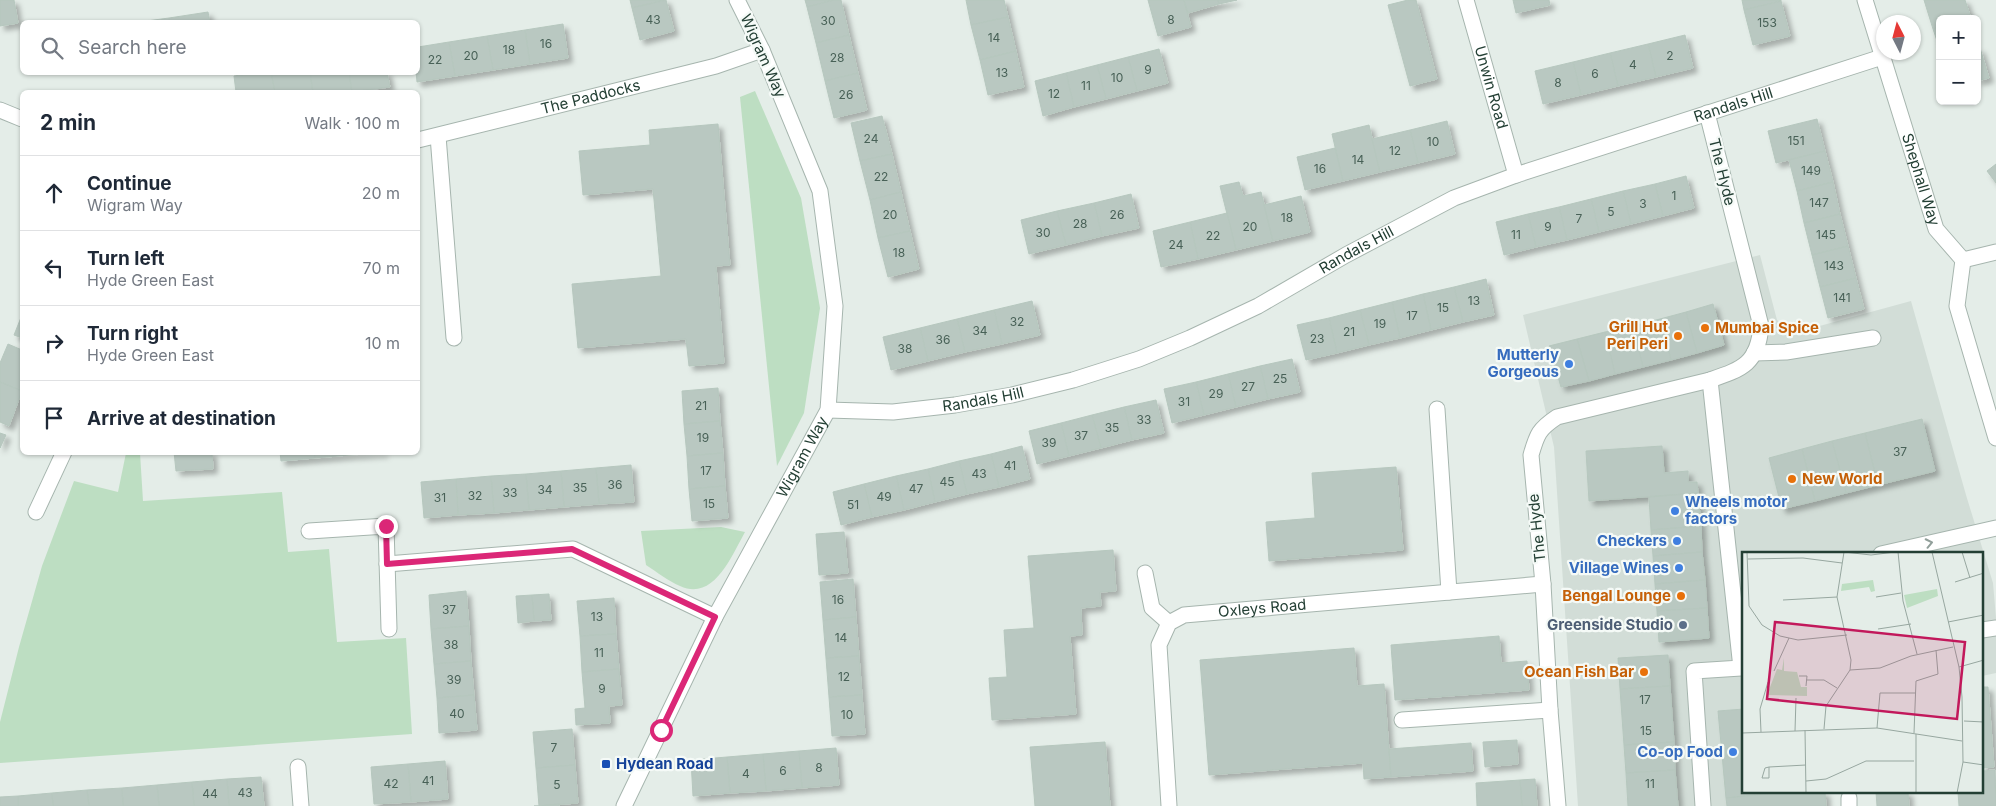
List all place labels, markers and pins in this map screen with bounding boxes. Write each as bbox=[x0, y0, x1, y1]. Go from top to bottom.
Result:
place label: Grill Hut Peri Peri bbox=[1607, 317, 1669, 353]
place label: Mumbai Spice bbox=[1715, 318, 1819, 337]
marker: Mumbai Spice bbox=[1699, 322, 1711, 334]
marker: Grill Hut Peri Peri bbox=[1672, 330, 1684, 342]
place label: Mutterly Gorgeous bbox=[1487, 345, 1559, 381]
marker: Mutterly Gorgeous bbox=[1563, 358, 1575, 370]
place label: New World bbox=[1802, 469, 1882, 488]
marker: New World bbox=[1786, 473, 1798, 485]
place label: Wheels motor factors bbox=[1685, 492, 1787, 528]
marker: Wheels motor factors bbox=[1669, 505, 1681, 517]
place label: Checkers bbox=[1597, 531, 1667, 550]
marker: Checkers bbox=[1671, 535, 1683, 547]
place label: Village Wines bbox=[1569, 558, 1669, 577]
marker: Village Wines bbox=[1673, 562, 1685, 574]
place label: Bengal Lounge bbox=[1562, 586, 1671, 605]
marker: Bengal Lounge bbox=[1675, 590, 1687, 602]
place label: Greenside Studio bbox=[1547, 615, 1673, 634]
marker: Greenside Studio bbox=[1677, 619, 1689, 631]
place label: Ocean Fish Bar bbox=[1524, 662, 1634, 681]
marker: Ocean Fish Bar bbox=[1638, 666, 1650, 678]
place label: Co-op Food bbox=[1637, 742, 1723, 761]
marker: Co-op Food bbox=[1727, 746, 1739, 758]
place label: Hydean Road bbox=[616, 754, 713, 773]
marker: Hydean Road bbox=[600, 758, 612, 770]

